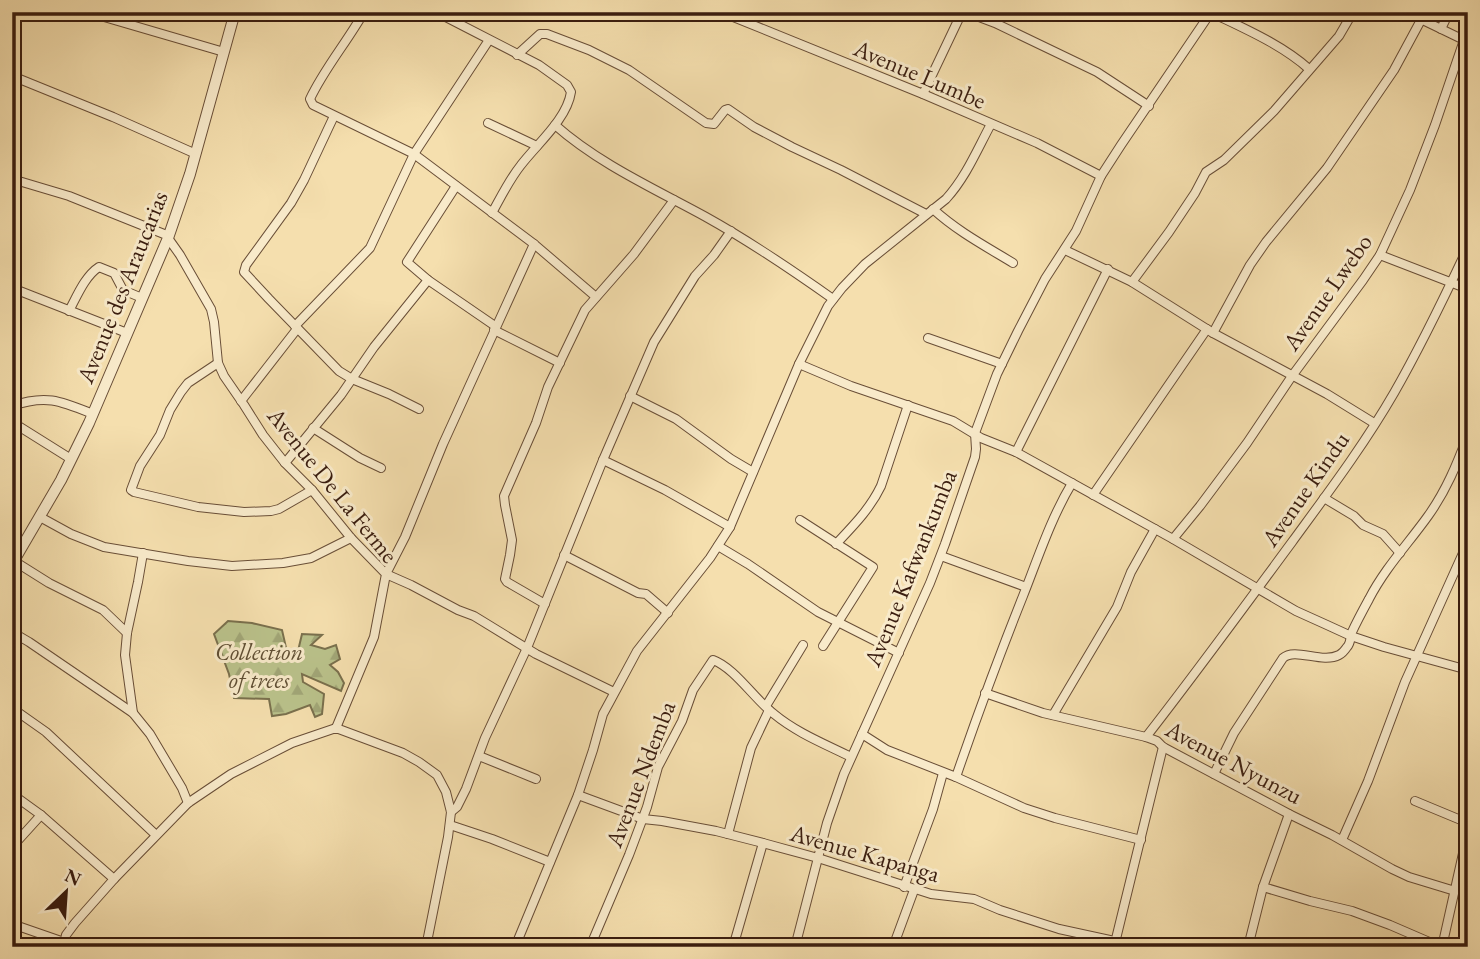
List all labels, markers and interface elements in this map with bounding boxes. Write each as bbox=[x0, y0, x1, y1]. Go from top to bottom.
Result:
street label: Avenue Lumbe bbox=[848, 32, 991, 116]
street label: Avenue des Araucarias bbox=[69, 186, 175, 389]
street label: Avenue Lwebo bbox=[1275, 227, 1379, 357]
street label: Avenue De La Ferme bbox=[260, 400, 405, 569]
street label: Avenue Kindu bbox=[1253, 425, 1356, 553]
street label: Avenue Kafwankumba bbox=[856, 465, 964, 672]
park label: Collection of trees bbox=[215, 636, 303, 695]
street label: Avenue Ndemba bbox=[598, 696, 682, 853]
street label: Avenue Nyunzu bbox=[1160, 713, 1308, 811]
street label: Avenue Kapanga bbox=[786, 817, 944, 889]
north arrow bbox=[32, 858, 102, 928]
text: N bbox=[61, 862, 86, 892]

